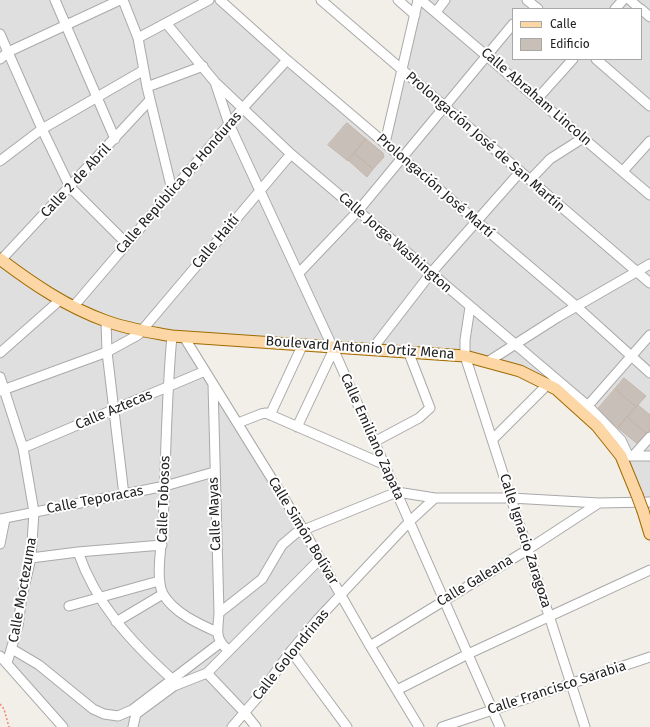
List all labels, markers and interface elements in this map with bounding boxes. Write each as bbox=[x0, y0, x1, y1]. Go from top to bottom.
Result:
legend bbox=[512, 8, 642, 60]
text: Calle bbox=[550, 17, 577, 31]
text: Edificio bbox=[550, 37, 590, 51]
street label: Calle Abraham Lincoln bbox=[477, 44, 595, 150]
street label: Prolongación José de San Martín bbox=[402, 68, 568, 216]
street label: Calle República De Honduras bbox=[113, 108, 245, 258]
street label: Prolongación José Martí bbox=[373, 130, 497, 242]
street label: Calle 2 de Abril bbox=[38, 141, 114, 221]
street label: Calle Jorge Washington bbox=[335, 189, 455, 297]
street label: Calle Haití bbox=[189, 212, 243, 272]
street label: Boulevard Antonio Ortiz Mena bbox=[265, 333, 455, 363]
street label: Calle Emiliano Zapata bbox=[337, 371, 407, 503]
street label: Calle Aztecas bbox=[73, 386, 155, 434]
street label: Calle Tobosos bbox=[154, 455, 174, 543]
street label: Calle Ignacio Zaragoza bbox=[495, 472, 555, 610]
street label: Calle Simón Bolívar bbox=[264, 474, 342, 588]
street label: Calle Mayas bbox=[205, 477, 225, 551]
street label: Calle Teporacas bbox=[45, 482, 145, 518]
street label: Calle Moctezuma bbox=[5, 536, 41, 644]
street label: Calle Galeana bbox=[434, 552, 516, 610]
street label: Calle Golondrinas bbox=[249, 606, 333, 704]
street label: Calle Francisco Sarabia bbox=[486, 658, 628, 718]

